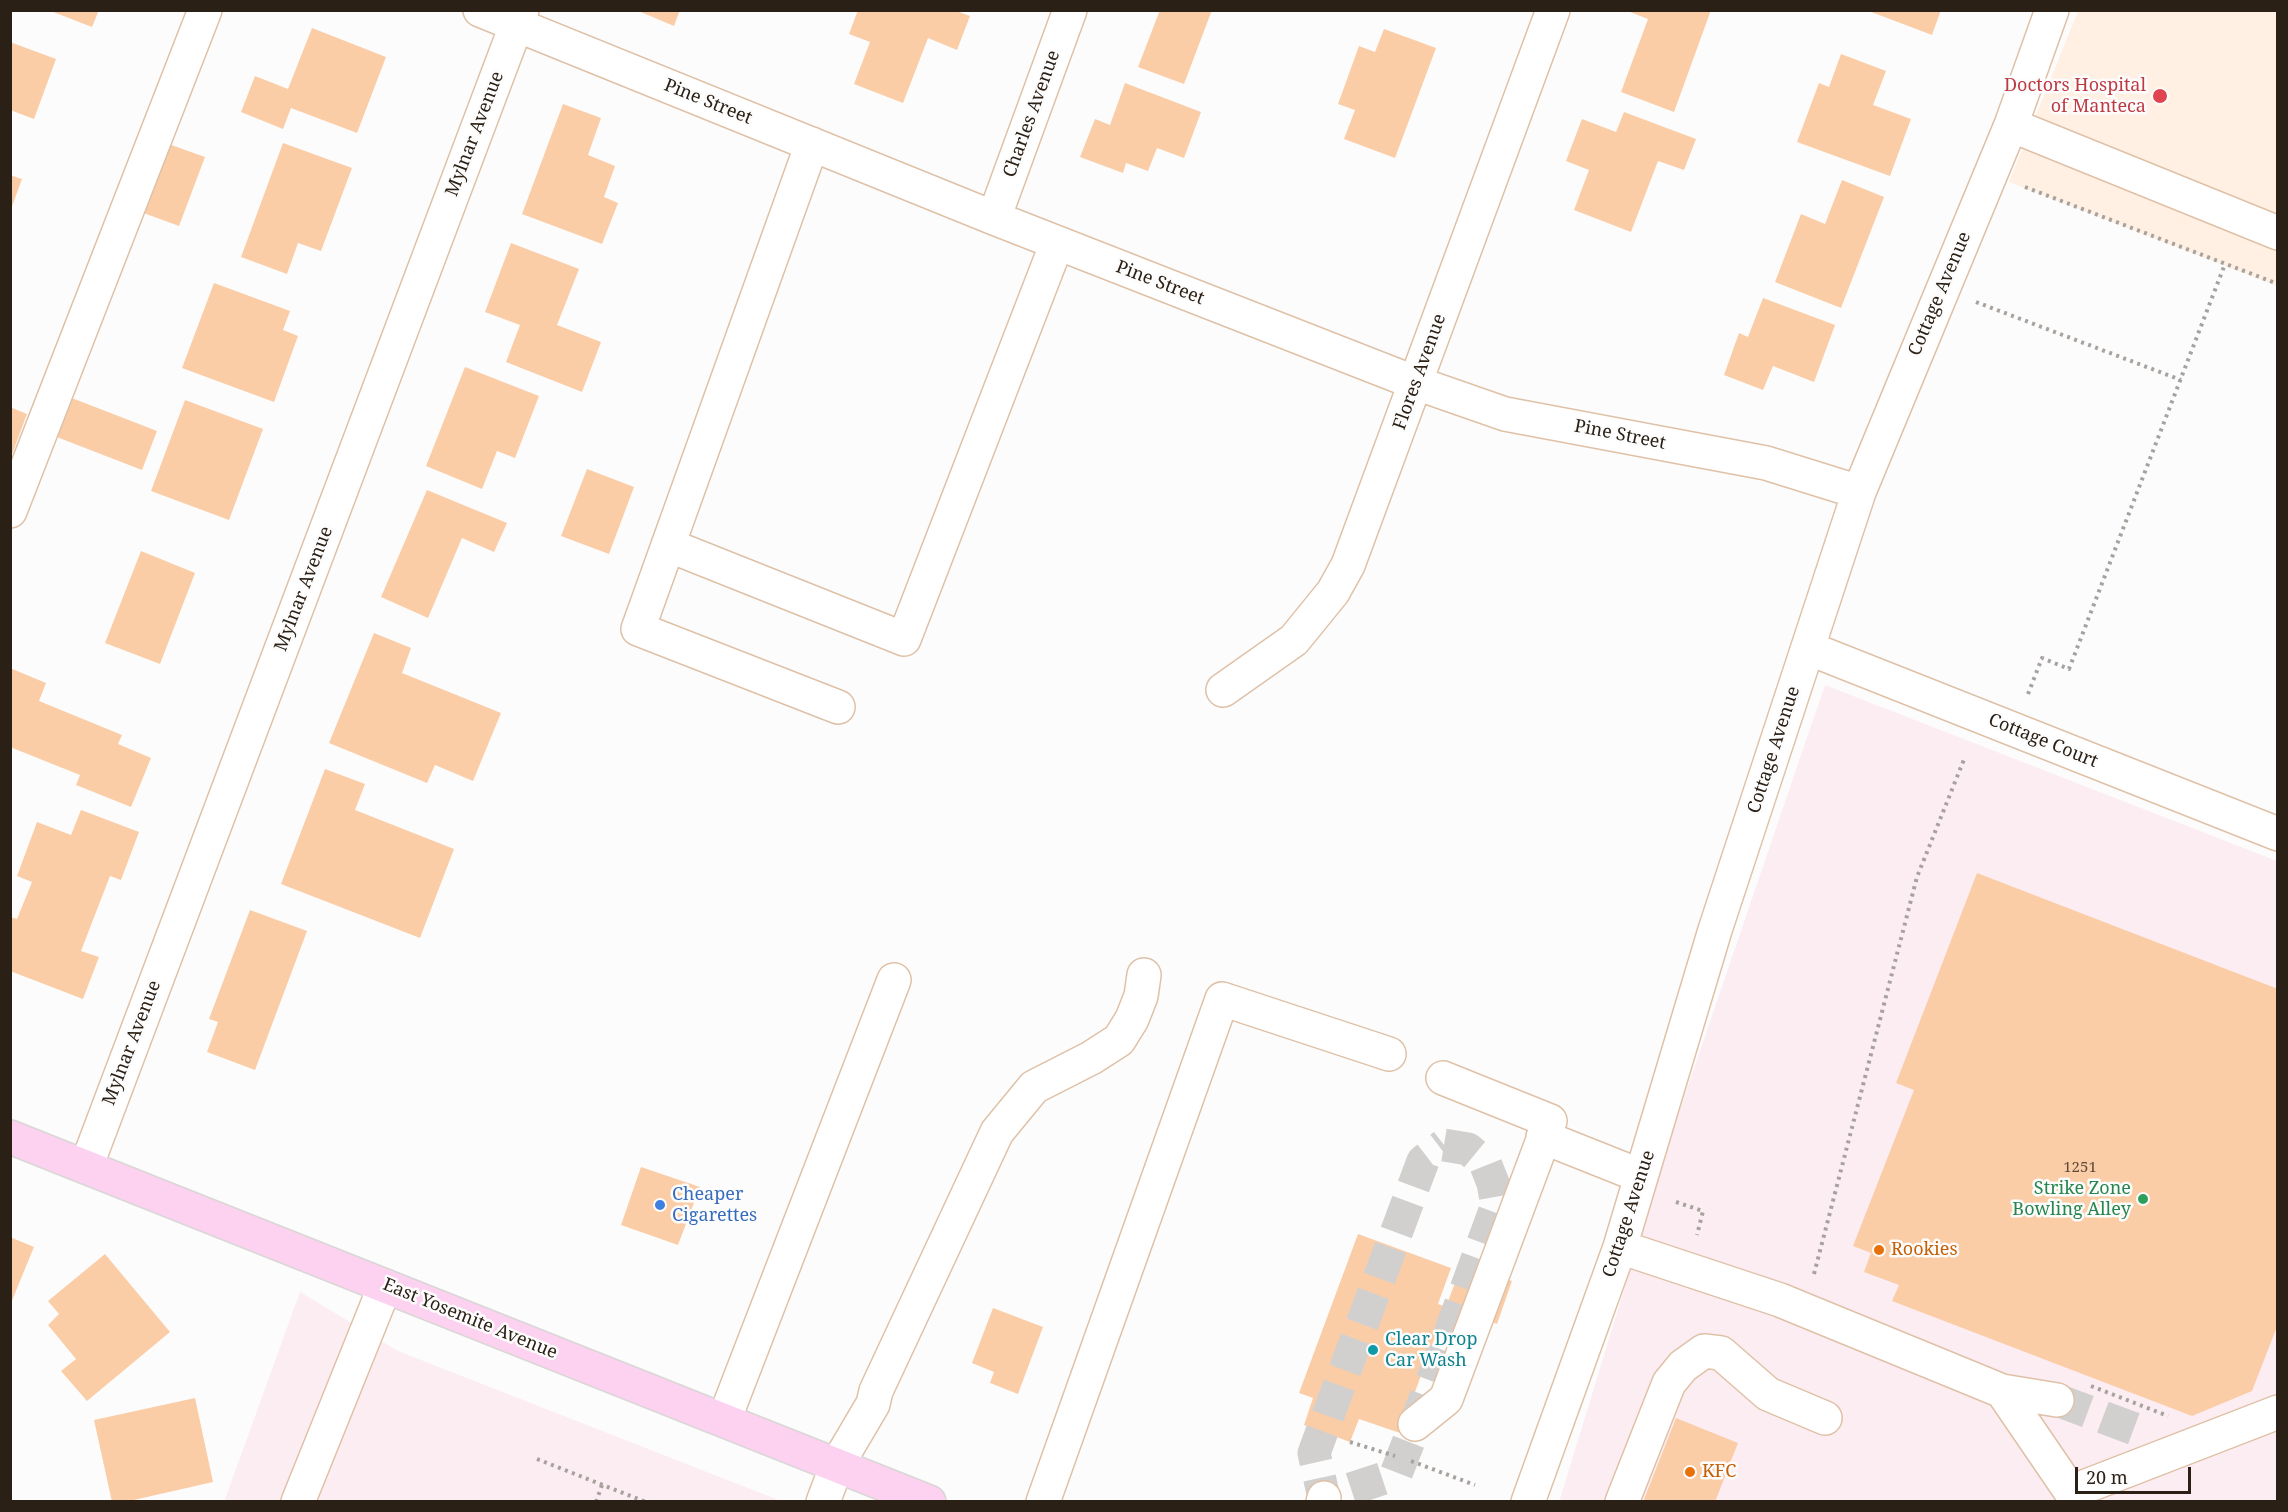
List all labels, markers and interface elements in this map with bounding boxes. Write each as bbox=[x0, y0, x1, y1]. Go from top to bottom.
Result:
street label: Charles Avenue bbox=[999, 48, 1065, 180]
street label: Mylnar Avenue bbox=[441, 69, 509, 199]
street label: Pine Street bbox=[661, 75, 755, 129]
place label: Doctors Hospital of Manteca bbox=[2004, 75, 2146, 118]
marker: Doctors Hospital of Manteca bbox=[2151, 87, 2169, 105]
street label: Cottage Avenue bbox=[1904, 229, 1976, 359]
street label: Pine Street bbox=[1113, 256, 1207, 310]
street label: Flores Avenue bbox=[1389, 311, 1451, 433]
street label: Pine Street bbox=[1572, 416, 1668, 454]
street label: Mylnar Avenue bbox=[270, 524, 338, 654]
street label: Cottage Avenue bbox=[1743, 684, 1805, 816]
street label: Cottage Court bbox=[1985, 709, 2101, 773]
street label: Mylnar Avenue bbox=[98, 978, 166, 1108]
street label: Cottage Avenue bbox=[1598, 1148, 1660, 1280]
house number: 1251 bbox=[2063, 1159, 2097, 1177]
place label: Strike Zone Bowling Alley bbox=[2012, 1178, 2131, 1220]
place label: Cheaper Cigarettes bbox=[672, 1184, 757, 1226]
marker: Strike Zone Bowling Alley bbox=[2136, 1192, 2150, 1206]
marker: Cheaper Cigarettes bbox=[653, 1198, 667, 1212]
place label: Rookies bbox=[1891, 1239, 1958, 1261]
marker: Rookies bbox=[1872, 1243, 1886, 1257]
street label: East Yosemite Avenue bbox=[380, 1274, 560, 1364]
place label: Clear Drop Car Wash bbox=[1385, 1329, 1478, 1372]
marker: Clear Drop Car Wash bbox=[1366, 1343, 1380, 1357]
scale bar bbox=[2078, 1455, 2194, 1493]
place label: KFC bbox=[1702, 1461, 1736, 1483]
marker: KFC bbox=[1683, 1465, 1697, 1479]
text: 20 m bbox=[2086, 1465, 2128, 1489]

